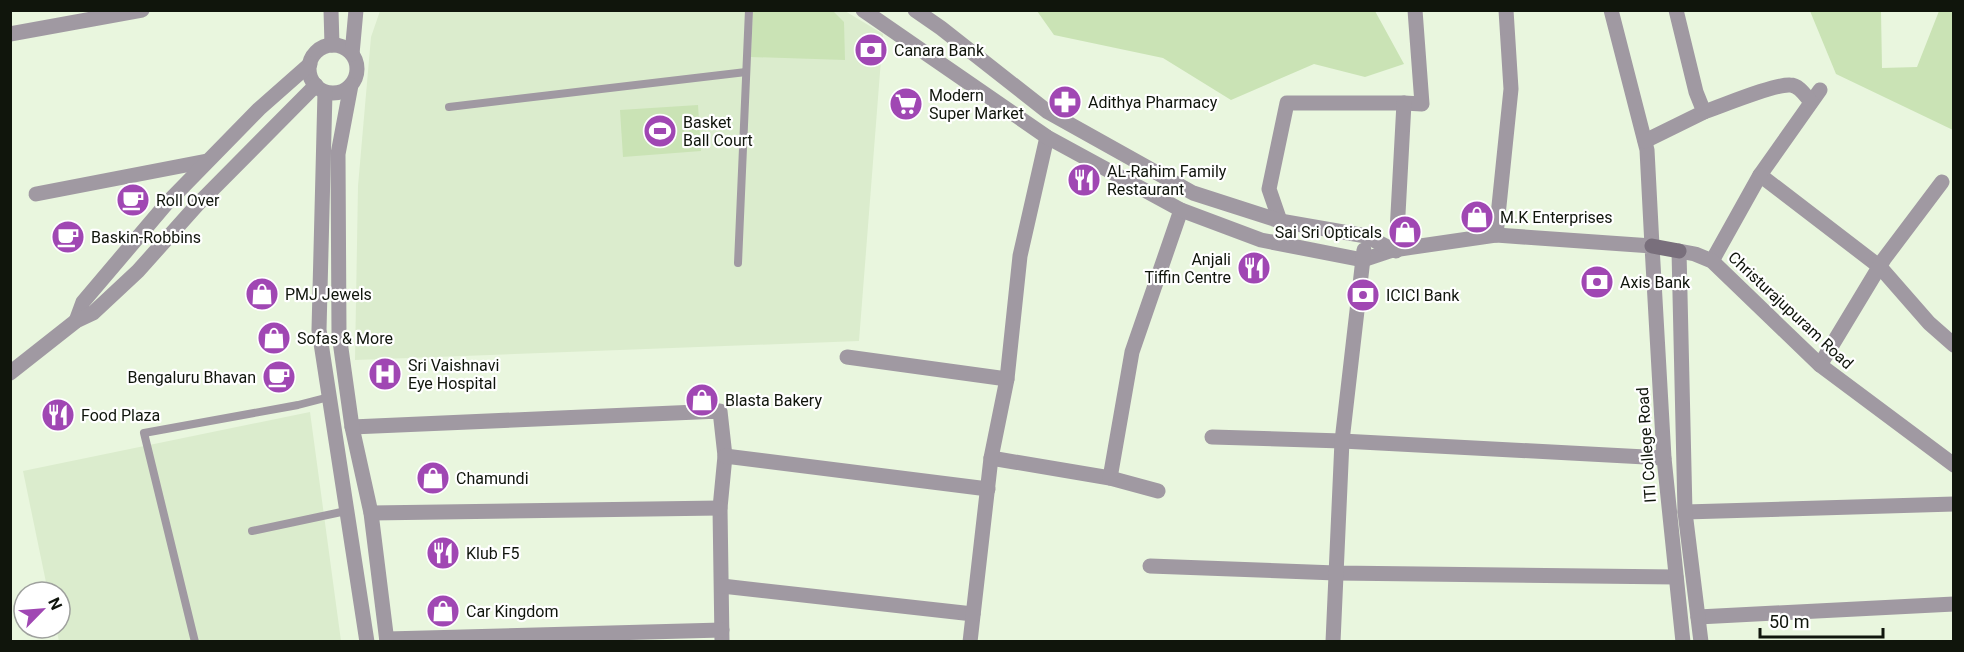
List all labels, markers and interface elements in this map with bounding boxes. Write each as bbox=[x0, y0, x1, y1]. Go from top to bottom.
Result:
bank icon: Canara Bank bbox=[853, 32, 889, 68]
place label: Canara Bank bbox=[894, 41, 985, 60]
pharmacy icon: Adithya Pharmacy bbox=[1047, 84, 1083, 120]
supermarket icon: Modern Super Market bbox=[888, 86, 924, 122]
place label: Modern Super Market bbox=[929, 86, 1024, 123]
place label: Adithya Pharmacy bbox=[1088, 93, 1218, 112]
sports icon: Basket Ball Court bbox=[642, 113, 678, 149]
place label: Basket Ball Court bbox=[683, 113, 753, 150]
restaurant icon: AL-Rahim Family Restaurant bbox=[1066, 162, 1102, 198]
place label: AL-Rahim Family Restaurant bbox=[1107, 162, 1227, 199]
cafe icon: Roll Over bbox=[115, 182, 151, 218]
place label: Roll Over bbox=[156, 191, 220, 210]
shop icon: M.K Enterprises bbox=[1459, 199, 1495, 235]
place label: M.K Enterprises bbox=[1500, 208, 1613, 227]
shop icon: Sai Sri Opticals bbox=[1387, 214, 1423, 250]
cafe icon: Baskin-Robbins bbox=[50, 219, 86, 255]
place label: Sai Sri Opticals bbox=[1275, 223, 1382, 242]
place label: Baskin-Robbins bbox=[91, 228, 201, 247]
street label: Christurajupuram Road bbox=[1724, 248, 1857, 373]
place label: Anjali Tiffin Centre bbox=[1144, 250, 1231, 287]
restaurant icon: Anjali Tiffin Centre bbox=[1236, 250, 1272, 286]
bank icon: Axis Bank bbox=[1579, 264, 1615, 300]
place label: Axis Bank bbox=[1620, 273, 1691, 292]
shop icon: PMJ Jewels bbox=[244, 276, 280, 312]
bank icon: ICICI Bank bbox=[1345, 277, 1381, 313]
place label: PMJ Jewels bbox=[285, 285, 372, 304]
place label: ICICI Bank bbox=[1386, 286, 1460, 305]
shop icon: Sofas & More bbox=[256, 320, 292, 356]
place label: Sofas & More bbox=[297, 329, 393, 348]
hospital icon: Sri Vaishnavi Eye Hospital bbox=[367, 356, 403, 392]
place label: Sri Vaishnavi Eye Hospital bbox=[408, 356, 499, 393]
cafe icon: Bengaluru Bhavan bbox=[261, 359, 297, 395]
place label: Bengaluru Bhavan bbox=[128, 368, 256, 387]
shop icon: Blasta Bakery bbox=[684, 382, 720, 418]
street label: ITI College Road bbox=[1633, 386, 1660, 503]
place label: Blasta Bakery bbox=[725, 391, 822, 410]
restaurant icon: Food Plaza bbox=[40, 397, 76, 433]
place label: Food Plaza bbox=[81, 406, 160, 425]
shop icon: Chamundi bbox=[415, 460, 451, 496]
place label: Chamundi bbox=[456, 469, 529, 488]
restaurant icon: Klub F5 bbox=[425, 535, 461, 571]
place label: Klub F5 bbox=[466, 544, 520, 563]
north arrow bbox=[12, 580, 72, 640]
shop icon: Car Kingdom bbox=[425, 593, 461, 629]
text: N bbox=[44, 595, 66, 613]
scale bar bbox=[1760, 601, 1883, 639]
place label: Car Kingdom bbox=[466, 602, 558, 621]
text: 50 m bbox=[1769, 611, 1809, 632]

